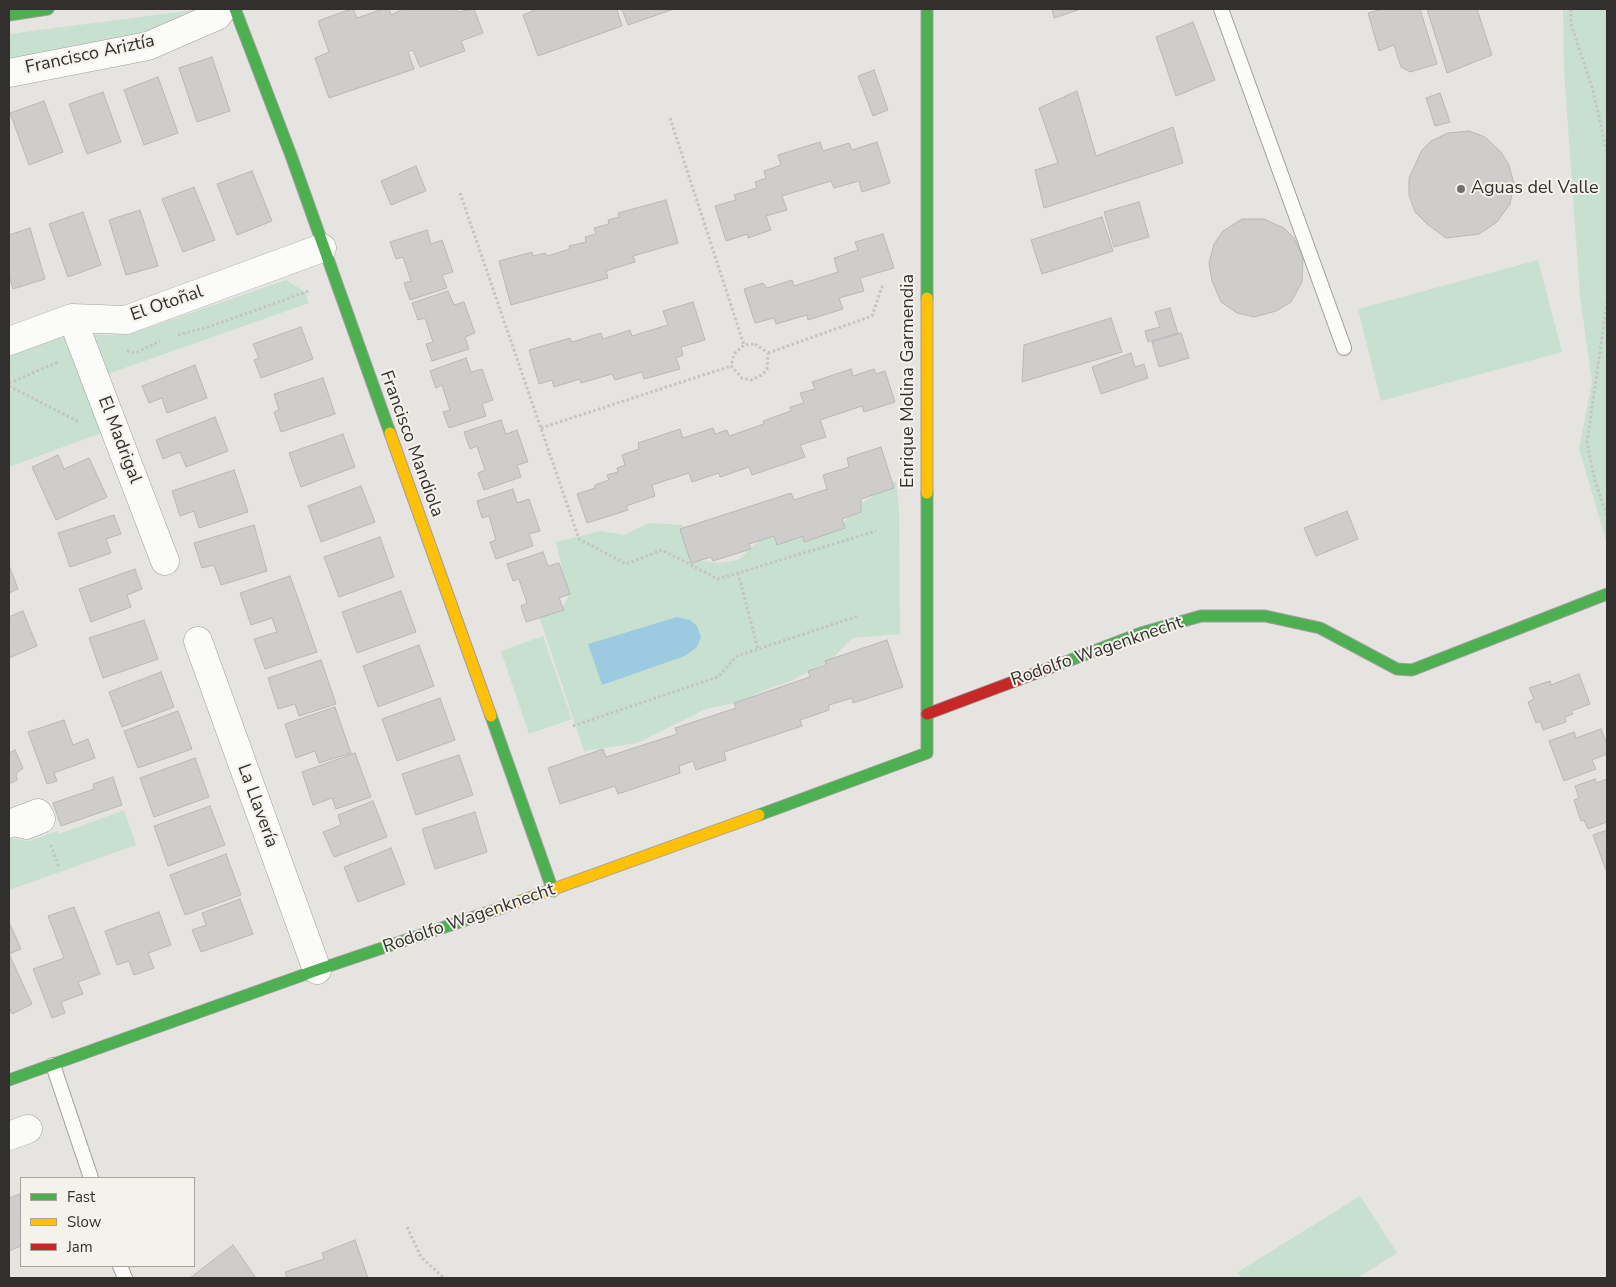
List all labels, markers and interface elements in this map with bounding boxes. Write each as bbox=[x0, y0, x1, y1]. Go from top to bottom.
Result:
street label: Francisco Ariztía bbox=[23, 31, 157, 79]
place label: Aguas del Valle bbox=[1471, 178, 1599, 200]
marker: Aguas del Valle bbox=[1455, 183, 1467, 195]
street label: Enrique Molina Garmendia bbox=[898, 274, 920, 488]
street label: El Otoñal bbox=[128, 281, 206, 327]
street label: Francisco Mandiola bbox=[374, 368, 448, 520]
street label: El Madrigal bbox=[92, 393, 146, 487]
street label: Rodolfo Wagenknecht bbox=[1008, 612, 1186, 692]
street label: La Llavería bbox=[232, 761, 282, 851]
street label: Rodolfo Wagenknecht bbox=[380, 879, 558, 959]
legend bbox=[20, 1177, 195, 1267]
text: Fast bbox=[67, 1187, 95, 1207]
text: Slow bbox=[67, 1212, 101, 1232]
text: Jam bbox=[67, 1237, 93, 1257]

